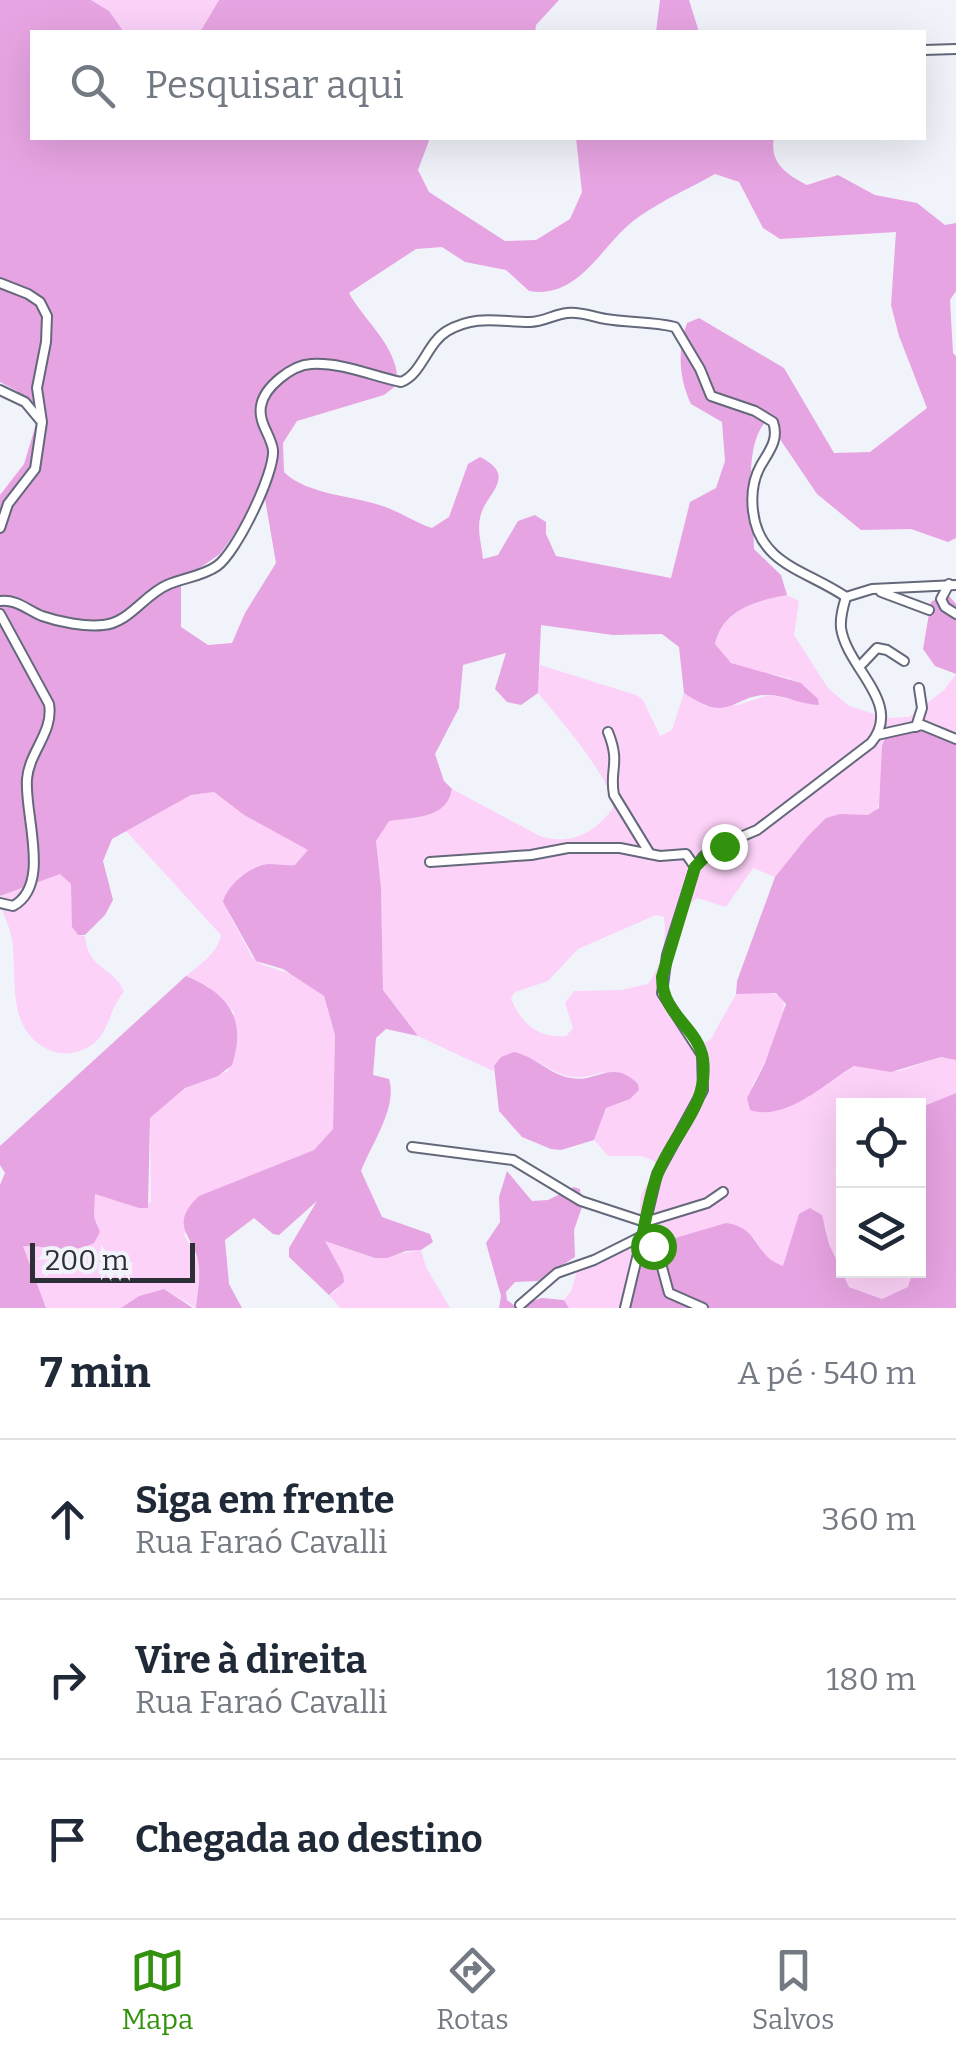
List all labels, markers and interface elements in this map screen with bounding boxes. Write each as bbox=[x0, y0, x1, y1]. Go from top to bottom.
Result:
search box bbox=[30, 30, 926, 140]
icon: search bbox=[65, 58, 120, 113]
text: Pesquisar aqui bbox=[145, 62, 404, 108]
route end bbox=[702, 824, 748, 870]
map controls bbox=[836, 1098, 926, 1278]
button: locate bbox=[836, 1098, 926, 1188]
button: layers bbox=[836, 1188, 926, 1278]
route start bbox=[631, 1224, 677, 1270]
scale bar bbox=[30, 1238, 195, 1282]
text: 200 m bbox=[45, 1244, 128, 1277]
text: 7 min bbox=[40, 1348, 151, 1398]
text: A pé · 540 m bbox=[738, 1354, 916, 1392]
text: Siga em frente bbox=[135, 1477, 395, 1523]
icon: ahead bbox=[40, 1492, 95, 1547]
text: 360 m bbox=[822, 1500, 916, 1538]
text: Rua Faraó Cavalli bbox=[135, 1523, 388, 1561]
text: Vire à direita bbox=[135, 1637, 367, 1683]
icon: right bbox=[40, 1652, 95, 1707]
text: 180 m bbox=[826, 1660, 916, 1698]
text: Rua Faraó Cavalli bbox=[135, 1683, 388, 1721]
icon: arrive bbox=[40, 1812, 95, 1867]
text: Chegada ao destino bbox=[135, 1816, 483, 1862]
tab: Mapa bbox=[121, 1943, 193, 2036]
tab: Rotas bbox=[436, 1943, 509, 2036]
tab: Salvos bbox=[752, 1943, 834, 2036]

